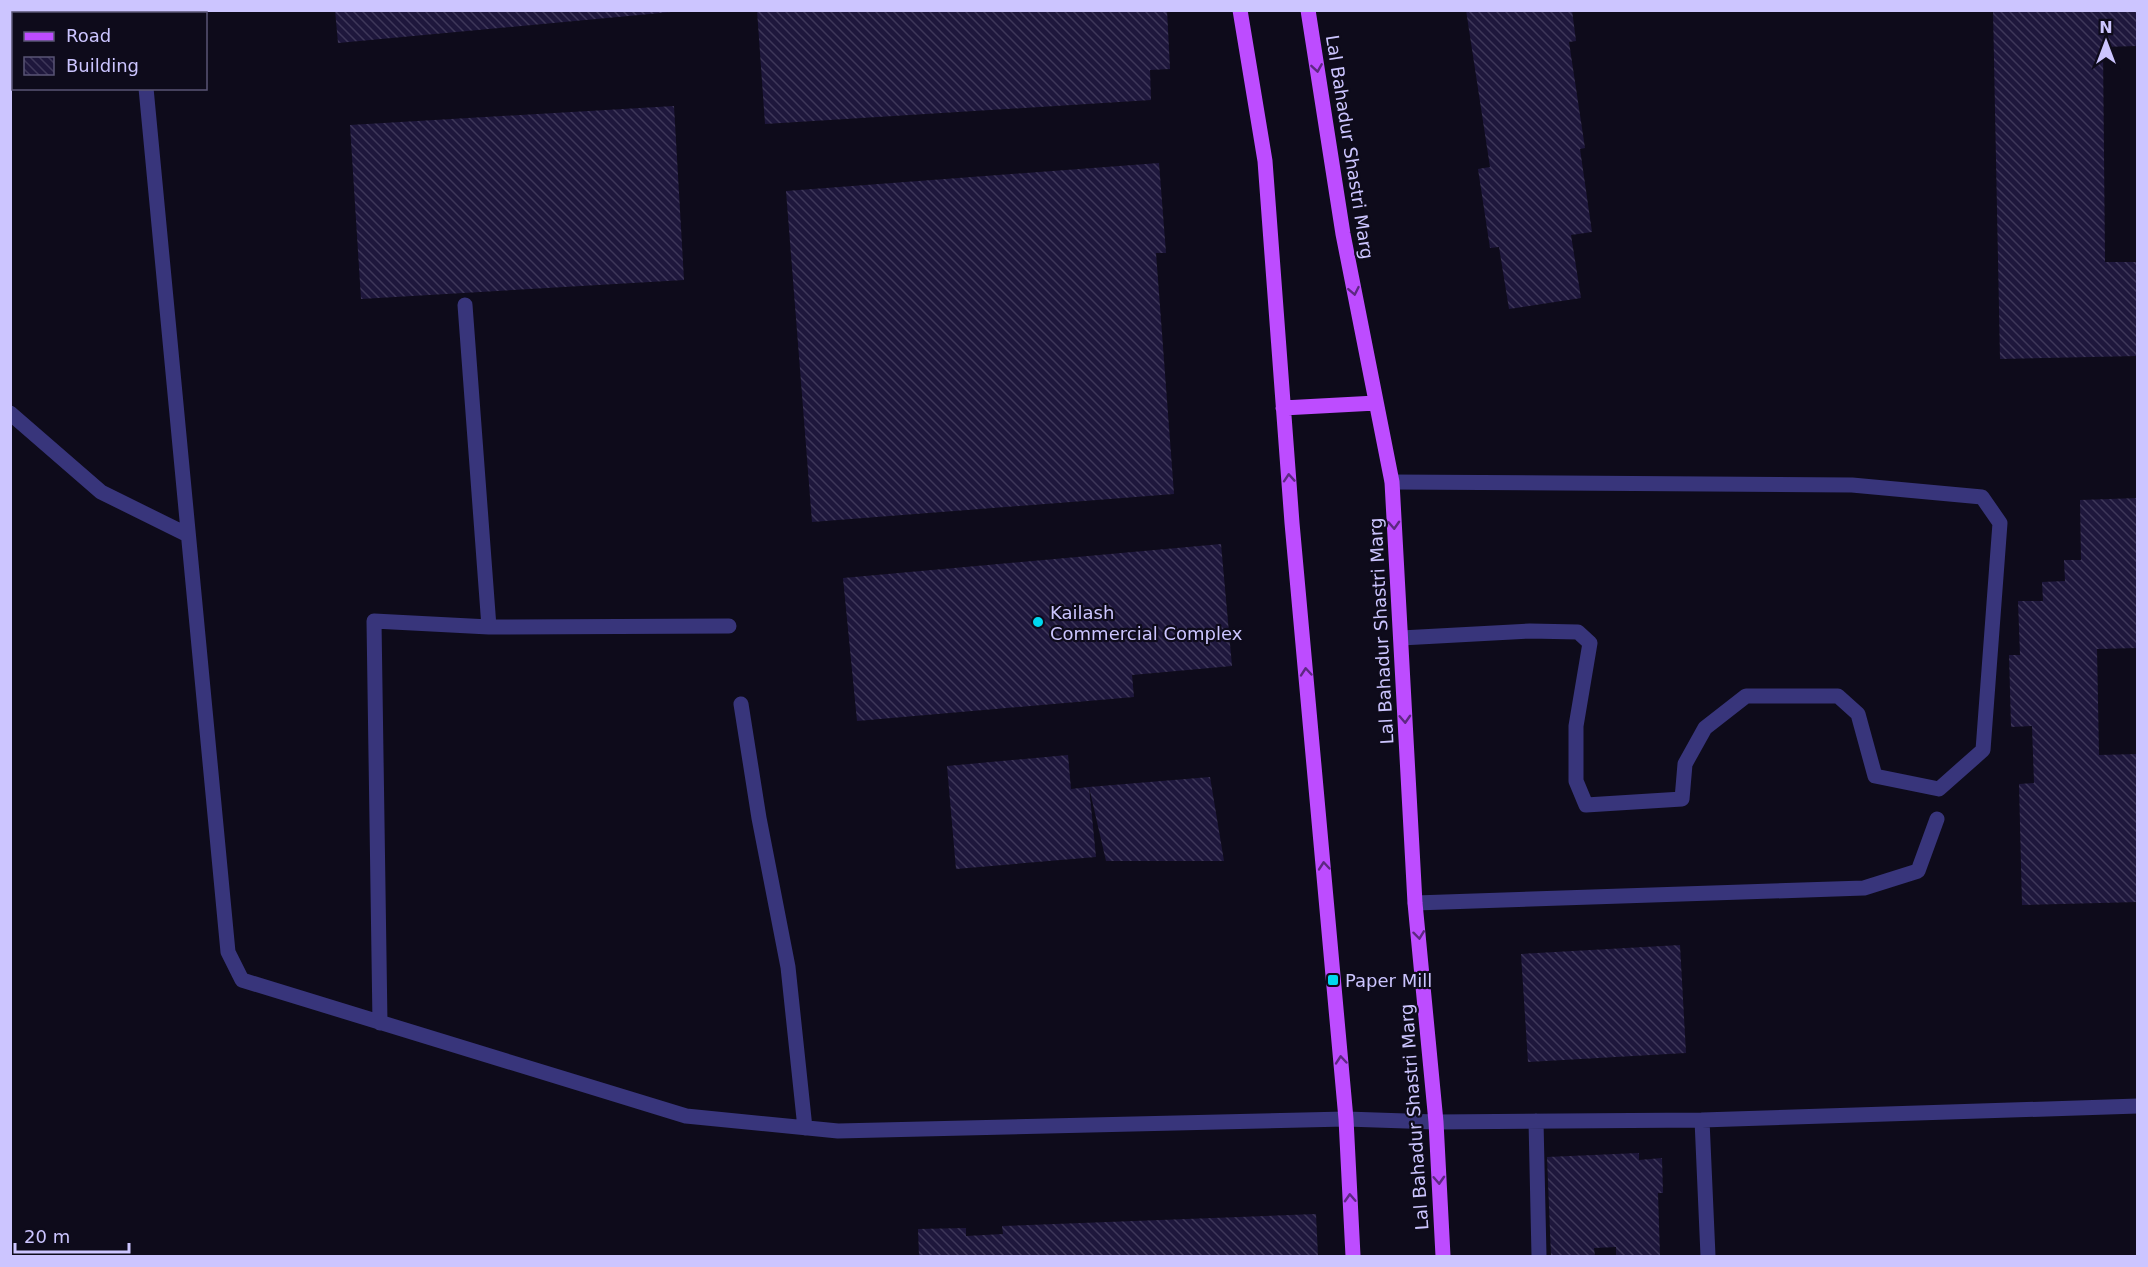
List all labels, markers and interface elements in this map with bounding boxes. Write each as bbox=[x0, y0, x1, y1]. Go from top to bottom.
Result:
legend bbox=[12, 12, 207, 90]
north arrow bbox=[2076, 12, 2136, 72]
text: N bbox=[2099, 18, 2113, 37]
text: Road bbox=[66, 25, 111, 46]
street label: Lal Bahadur Shastri Marg bbox=[1322, 33, 1378, 261]
text: Building bbox=[66, 55, 139, 76]
one-way arrow bbox=[1311, 64, 1323, 73]
one-way arrow bbox=[1347, 286, 1360, 296]
one-way arrow bbox=[1283, 473, 1296, 482]
street label: Lal Bahadur Shastri Marg bbox=[1365, 517, 1397, 745]
one-way arrow bbox=[1388, 520, 1401, 529]
place label: Kailash Commercial Complex bbox=[1050, 602, 1243, 644]
marker: Kailash Commercial Complex bbox=[1031, 615, 1045, 629]
one-way arrow bbox=[1300, 668, 1313, 677]
one-way arrow bbox=[1398, 715, 1411, 724]
one-way arrow bbox=[1318, 862, 1331, 871]
one-way arrow bbox=[1412, 930, 1424, 939]
place label: Paper Mill bbox=[1345, 970, 1432, 991]
marker: Paper Mill bbox=[1326, 973, 1340, 987]
street label: Lal Bahadur Shastri Marg bbox=[1396, 1003, 1432, 1231]
one-way arrow bbox=[1335, 1056, 1348, 1065]
one-way arrow bbox=[1433, 1176, 1446, 1185]
one-way arrow bbox=[1343, 1194, 1356, 1203]
scale bar bbox=[15, 1216, 129, 1254]
text: 20 m bbox=[24, 1226, 70, 1247]

